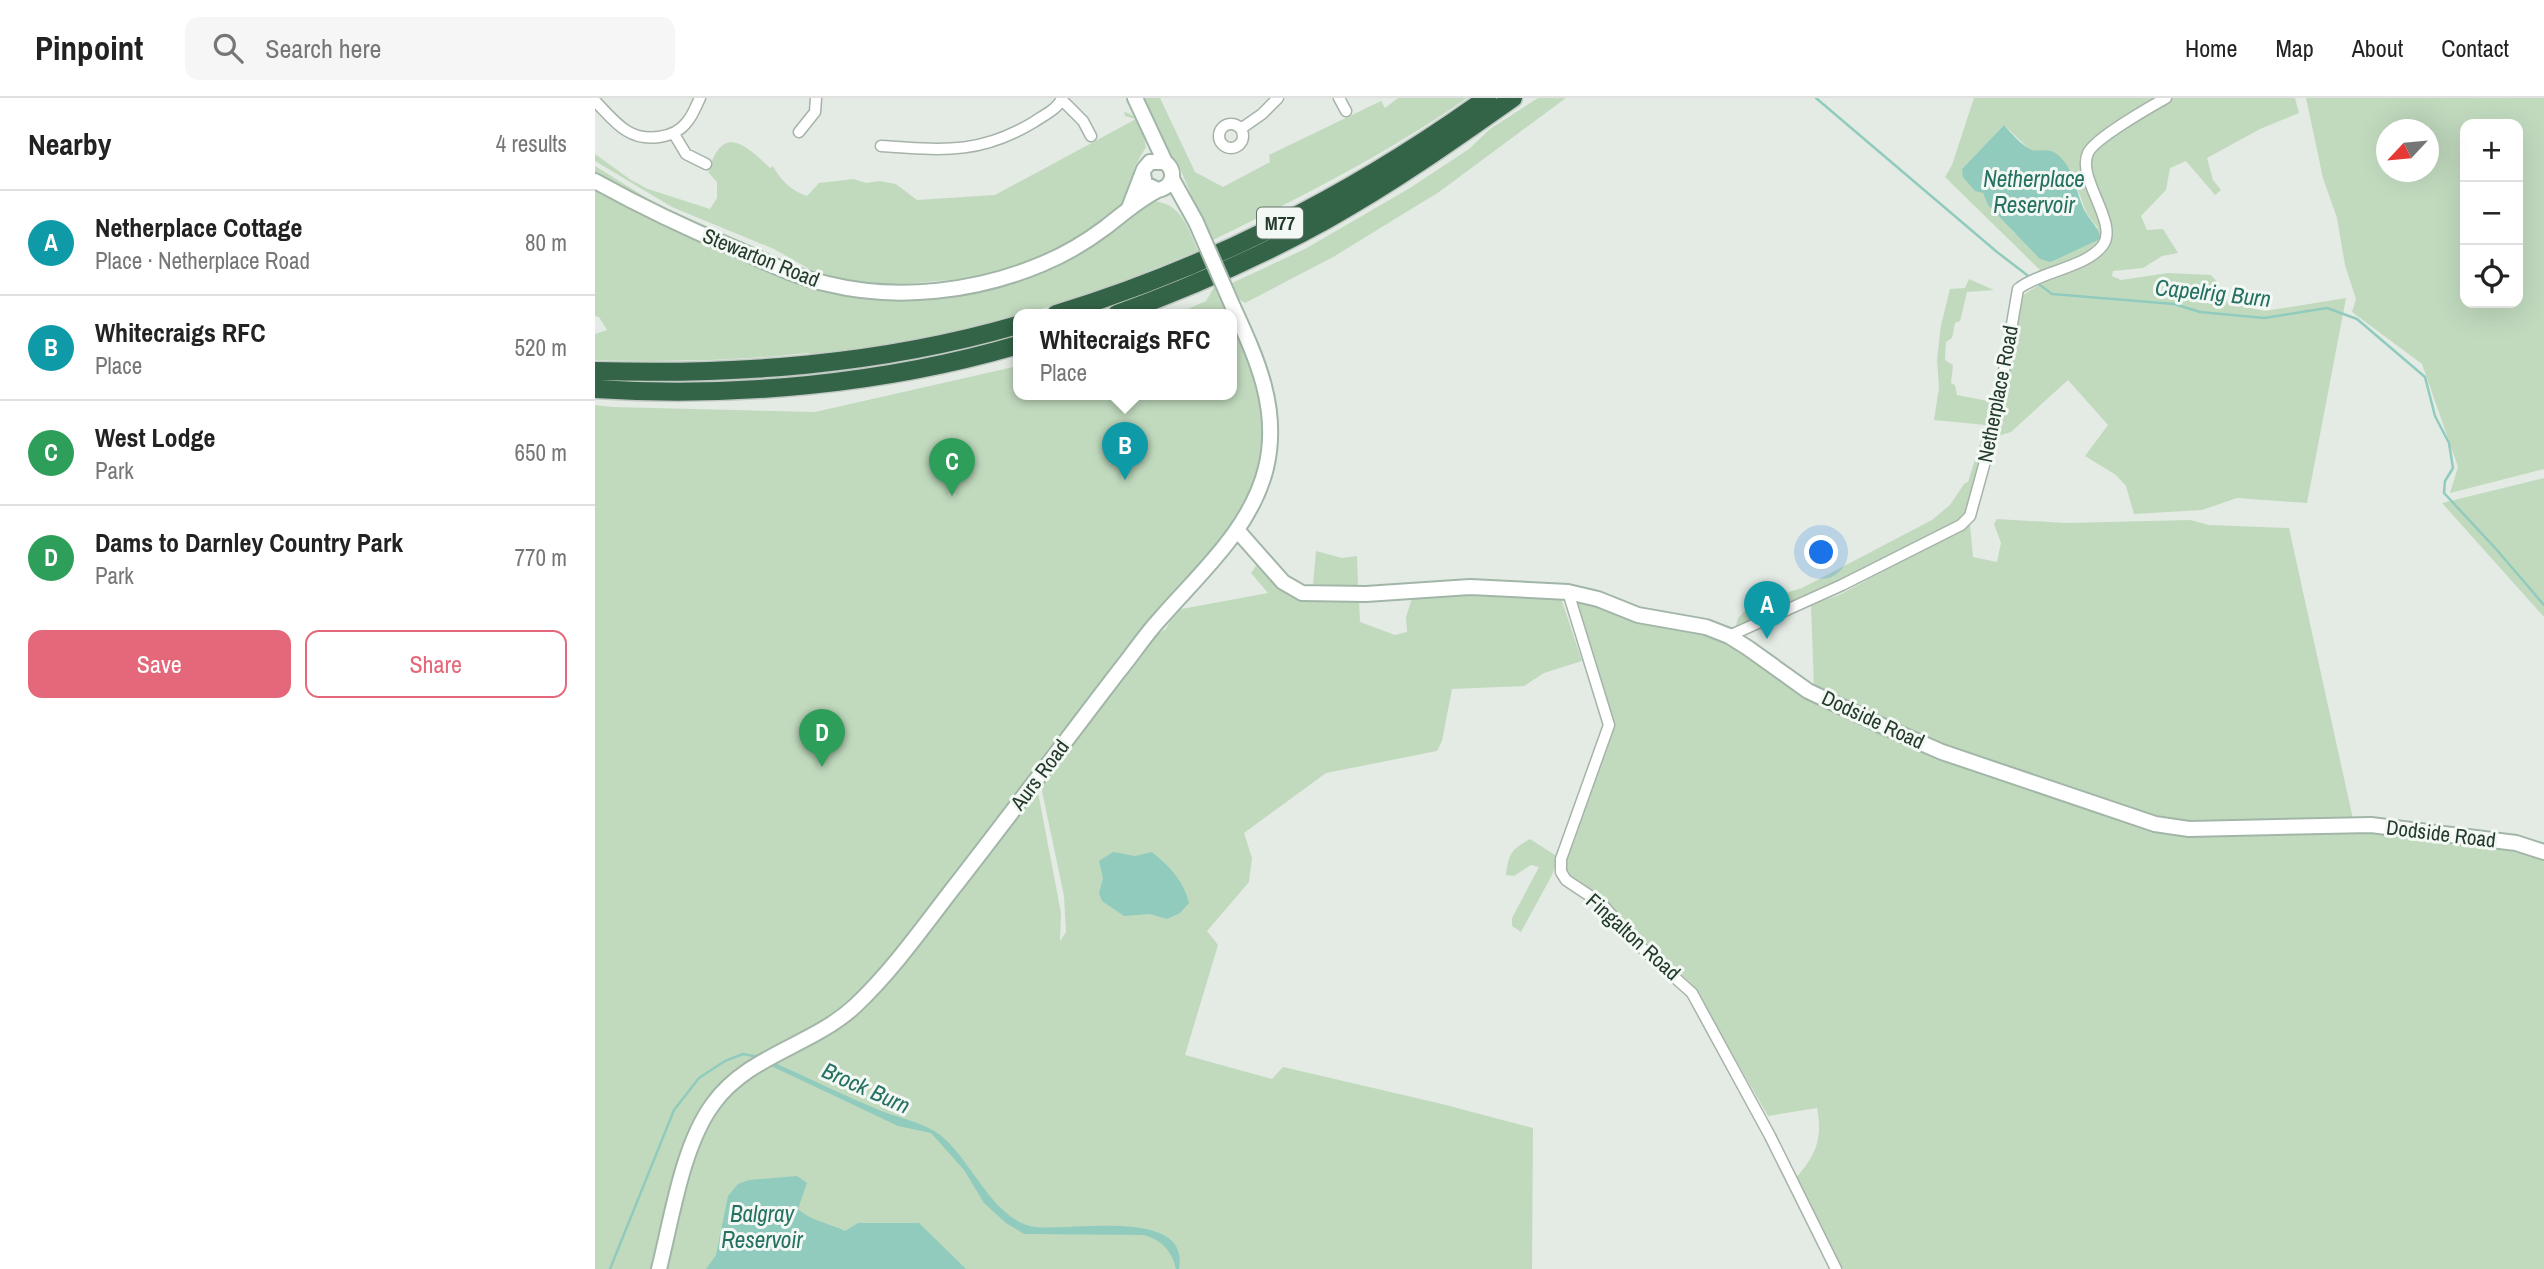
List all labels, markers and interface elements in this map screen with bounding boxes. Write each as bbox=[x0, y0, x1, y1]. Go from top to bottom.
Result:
search box bbox=[185, 17, 675, 80]
text: Pinpoint bbox=[35, 26, 143, 70]
icon: search bbox=[209, 29, 247, 67]
text: Search here bbox=[265, 31, 381, 66]
text: Home bbox=[2185, 32, 2237, 64]
text: Map bbox=[2275, 32, 2314, 64]
text: About bbox=[2352, 32, 2403, 64]
text: Contact bbox=[2441, 32, 2509, 64]
north arrow bbox=[2376, 119, 2439, 182]
map controls bbox=[2460, 119, 2523, 308]
button: + bbox=[2460, 119, 2523, 182]
text: Nearby bbox=[28, 124, 111, 164]
text: 4 results bbox=[496, 128, 567, 159]
water label: Netherplace Reservoir bbox=[1983, 163, 2085, 220]
button: − bbox=[2460, 182, 2523, 245]
road number: M77 bbox=[1257, 208, 1303, 238]
text: Netherplace Cottage bbox=[95, 210, 302, 245]
street label: Stewarton Road bbox=[699, 221, 824, 294]
text: A bbox=[44, 227, 58, 258]
text: 80 m bbox=[525, 227, 567, 258]
text: Place · Netherplace Road bbox=[95, 245, 310, 276]
button: locate bbox=[2460, 245, 2523, 308]
water label: Capelrig Burn bbox=[2154, 271, 2273, 314]
popup bbox=[1013, 309, 1237, 400]
text: Whitecraigs RFC bbox=[95, 315, 266, 350]
text: Whitecraigs RFC bbox=[1040, 322, 1210, 357]
street label: Netherplace Road bbox=[1970, 323, 2025, 465]
text: B bbox=[44, 332, 58, 363]
text: 520 m bbox=[515, 332, 567, 363]
text: Place bbox=[95, 350, 142, 381]
text: Place bbox=[1040, 357, 1087, 388]
text: West Lodge bbox=[95, 420, 215, 455]
pin: B bbox=[1102, 422, 1148, 480]
text: C bbox=[44, 437, 58, 468]
text: 650 m bbox=[515, 437, 567, 468]
pin: C bbox=[929, 438, 975, 496]
text: Park bbox=[95, 455, 134, 486]
text: Dams to Darnley Country Park bbox=[95, 525, 403, 560]
your location bbox=[1804, 535, 1838, 569]
text: D bbox=[44, 542, 58, 573]
text: 770 m bbox=[515, 542, 567, 573]
text: Park bbox=[95, 560, 134, 591]
pin: A bbox=[1744, 581, 1790, 639]
button: Save bbox=[28, 630, 291, 698]
button: Share bbox=[305, 630, 567, 698]
street label: Dodside Road bbox=[1817, 683, 1929, 756]
pin: D bbox=[799, 709, 845, 767]
street label: Aurs Road bbox=[1003, 733, 1076, 817]
street label: Dodside Road bbox=[2385, 812, 2497, 855]
street label: Fingalton Road bbox=[1580, 886, 1687, 987]
water label: Brock Burn bbox=[817, 1054, 915, 1121]
water label: Balgray Reservoir bbox=[721, 1198, 804, 1255]

